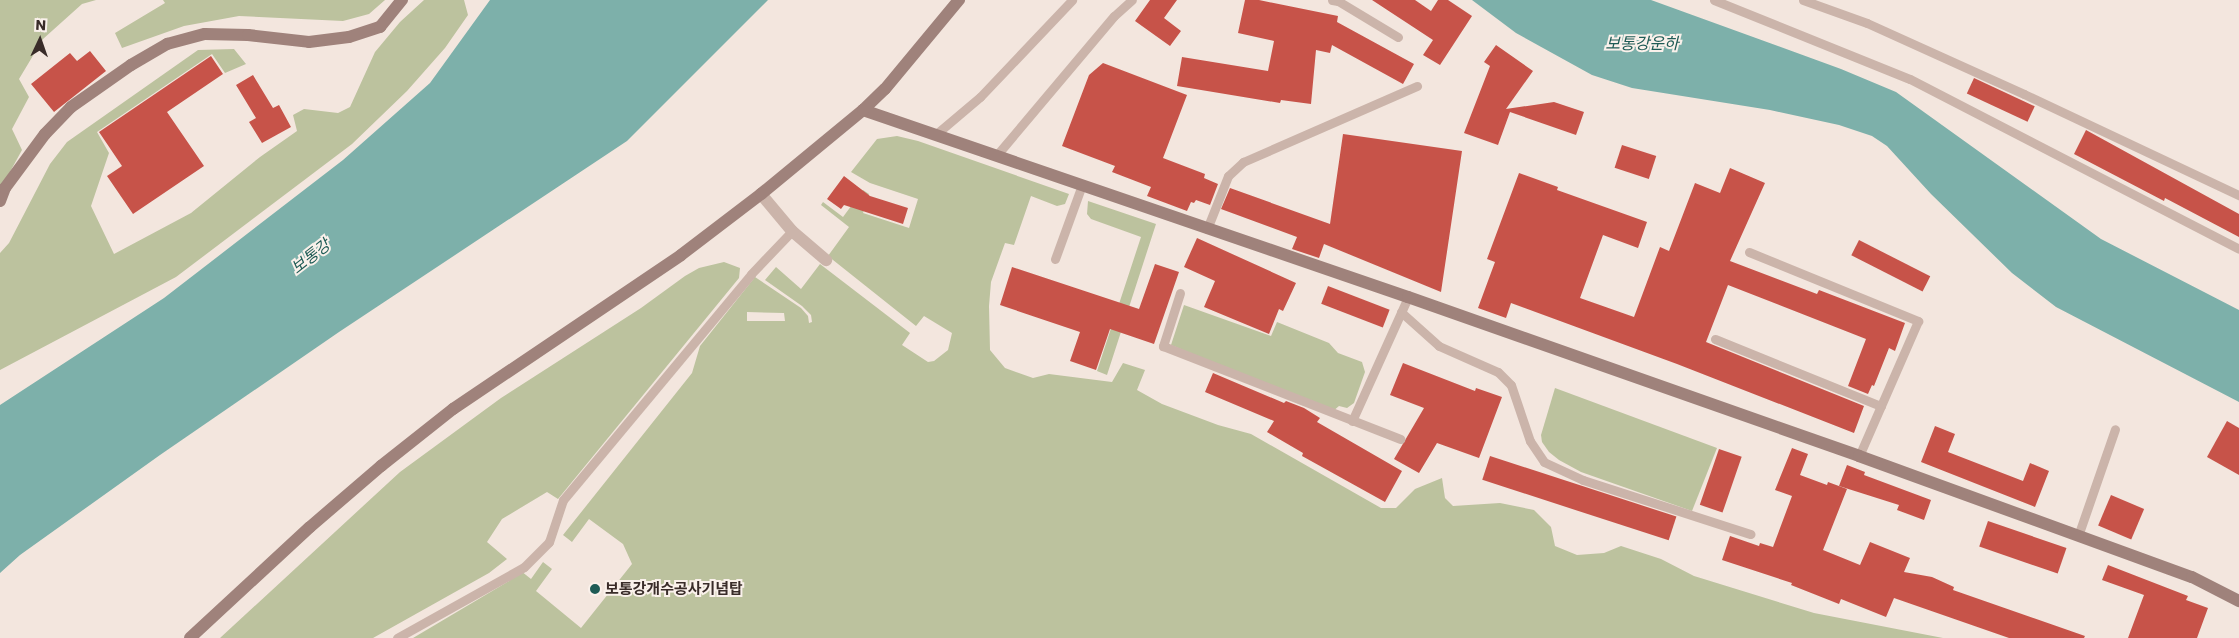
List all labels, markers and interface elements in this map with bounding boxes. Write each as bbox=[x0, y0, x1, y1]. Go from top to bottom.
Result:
north arrow bbox=[15, 15, 65, 65]
text: N bbox=[35, 15, 47, 35]
water label: 보통강운하 bbox=[1605, 34, 1679, 54]
water label: 보통강 bbox=[288, 236, 334, 278]
place label: 보통강개수공사기념탑 bbox=[605, 580, 743, 598]
marker: 보통강개수공사기념탑 bbox=[589, 583, 601, 595]

